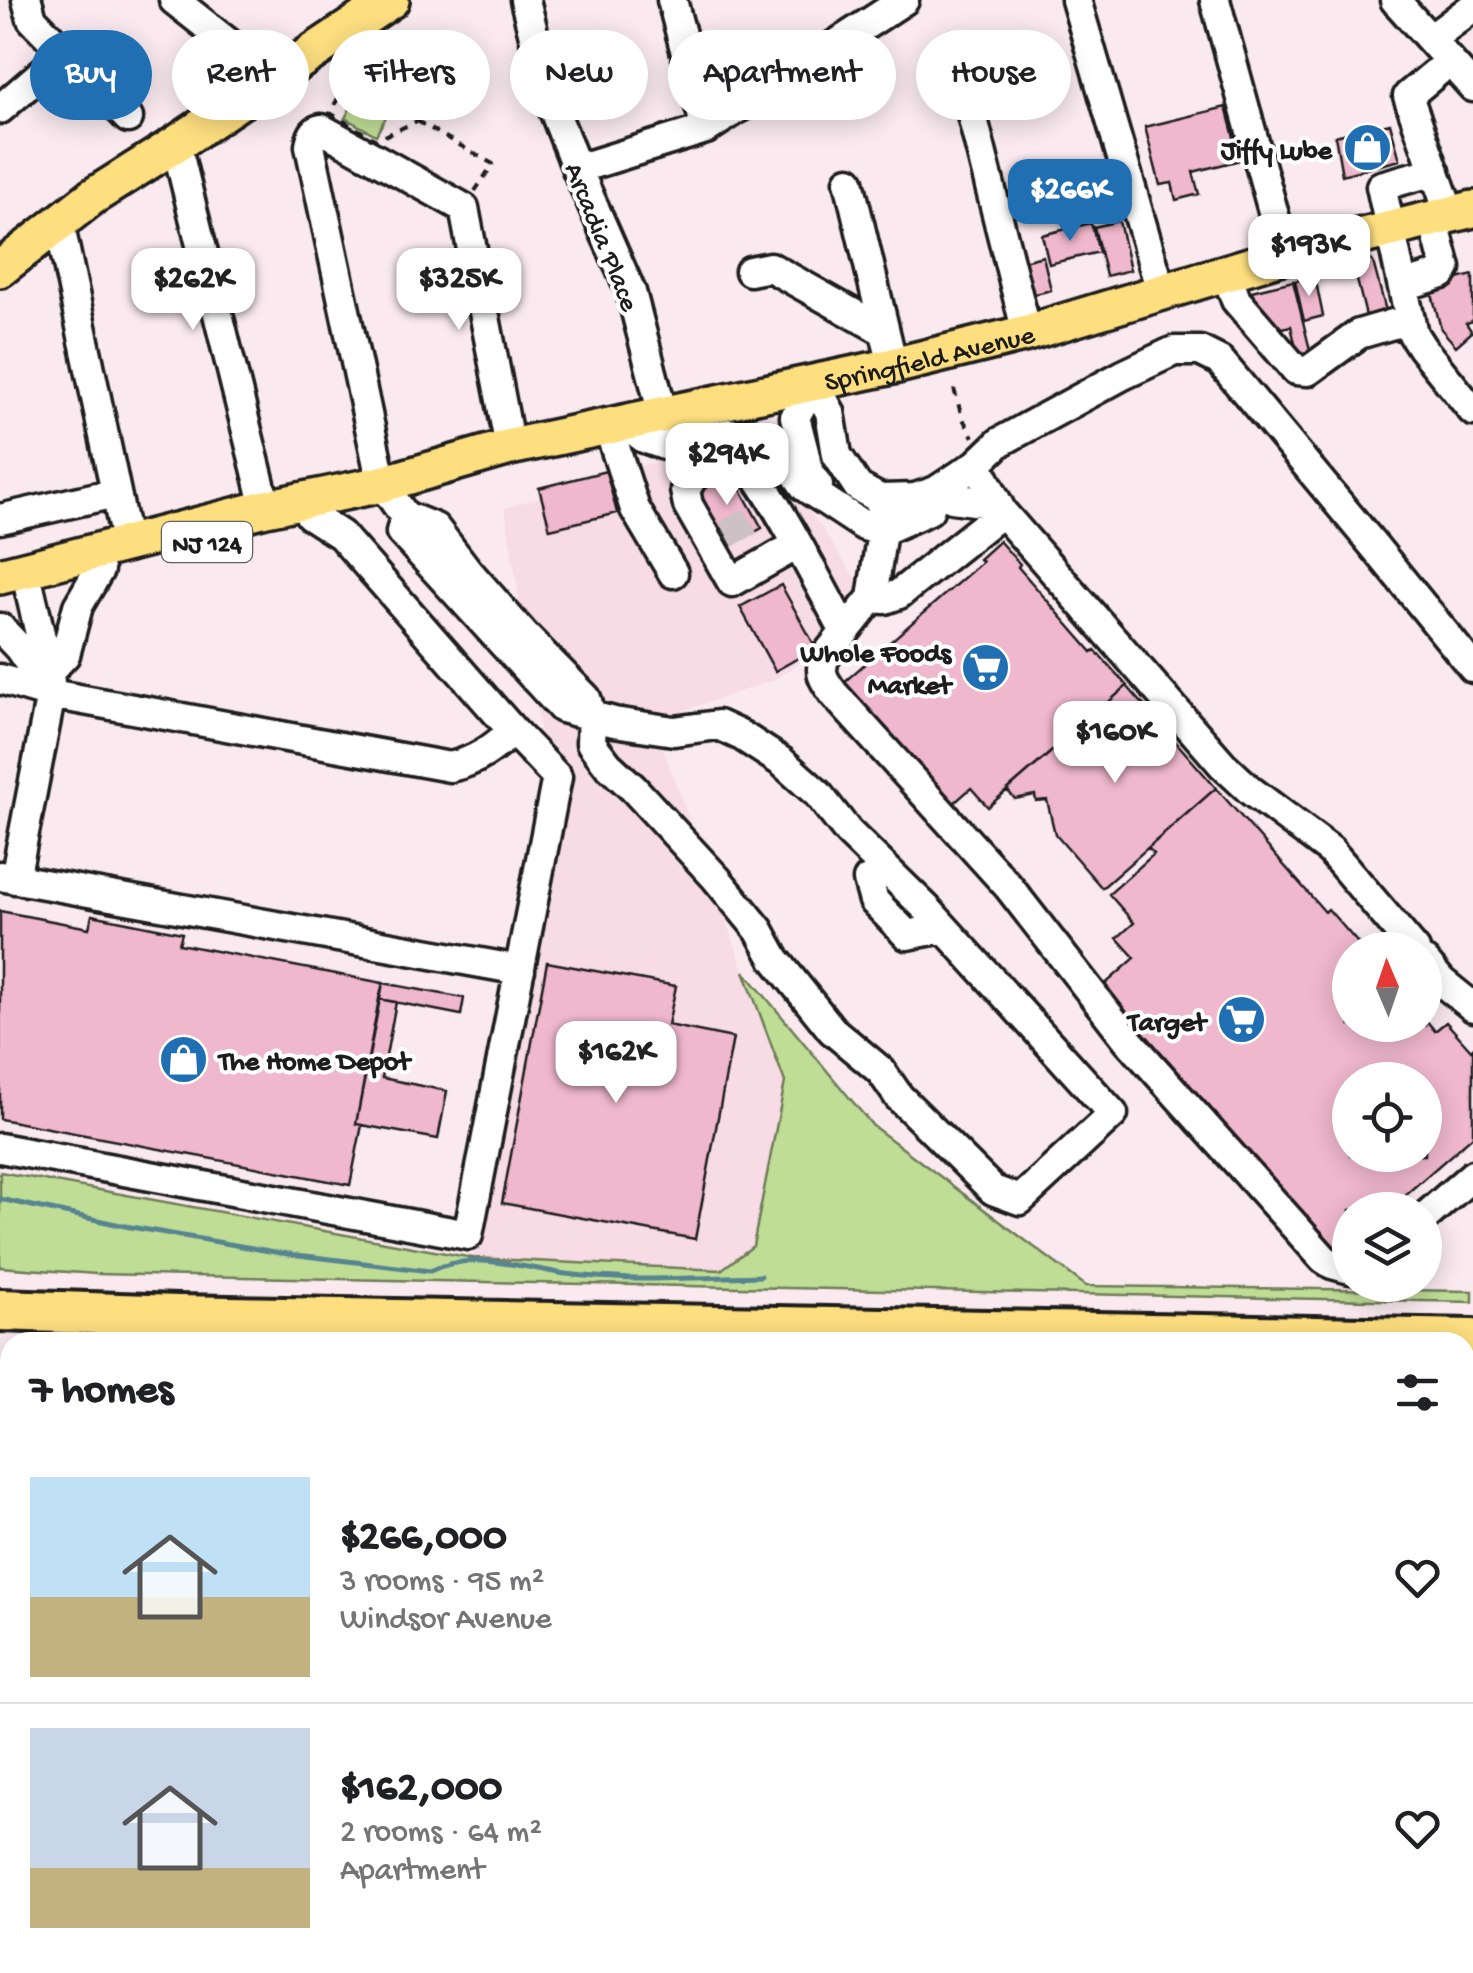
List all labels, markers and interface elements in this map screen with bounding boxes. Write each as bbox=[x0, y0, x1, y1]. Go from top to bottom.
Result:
chip: Buy bbox=[30, 30, 152, 120]
chip: Rent bbox=[172, 30, 309, 120]
chip: Filters bbox=[329, 30, 490, 120]
chip: New bbox=[510, 30, 648, 120]
chip: Apartment bbox=[668, 30, 896, 120]
chip: House bbox=[916, 30, 1071, 120]
shop icon: Jiffy Lube bbox=[1341, 122, 1393, 174]
place label: Jiffy Lube bbox=[1220, 136, 1334, 169]
street label: Arcadia Place bbox=[555, 159, 645, 317]
pin: $266K bbox=[1000, 159, 1140, 244]
text: $266K bbox=[1030, 172, 1110, 210]
pin: $193K bbox=[1239, 214, 1379, 299]
text: $193K bbox=[1270, 227, 1348, 265]
pin: $262K bbox=[123, 248, 263, 333]
pin: $325K bbox=[389, 248, 529, 333]
text: $262K bbox=[153, 261, 233, 299]
text: $325K bbox=[418, 261, 500, 299]
street label: Springfield Avenue bbox=[822, 320, 1039, 401]
pin: $294K bbox=[657, 423, 797, 508]
text: $294K bbox=[688, 436, 766, 474]
road number: NJ 124 bbox=[162, 522, 252, 562]
place label: Whole Foods Market bbox=[799, 639, 954, 704]
supermarket icon: Whole Foods Market bbox=[960, 641, 1012, 693]
pin: $160K bbox=[1045, 701, 1185, 786]
text: $160K bbox=[1075, 714, 1155, 752]
north arrow bbox=[1332, 932, 1442, 1042]
map controls bbox=[1332, 932, 1442, 1302]
supermarket icon: Target bbox=[1215, 994, 1267, 1046]
place label: Target bbox=[1126, 1008, 1209, 1041]
pin: $162K bbox=[546, 1021, 686, 1106]
shop icon: The Home Depot bbox=[158, 1033, 210, 1085]
text: $162K bbox=[578, 1034, 654, 1072]
place label: The Home Depot bbox=[217, 1047, 412, 1080]
button: locate bbox=[1332, 1062, 1442, 1172]
button: layers bbox=[1332, 1192, 1442, 1302]
icon: filters bbox=[1390, 1365, 1445, 1420]
text: 7 homes bbox=[30, 1368, 173, 1417]
text: $266,000 bbox=[340, 1515, 507, 1564]
icon: home bbox=[110, 1517, 230, 1637]
icon: heart bbox=[1390, 1550, 1445, 1605]
text: 3 rooms · 95 m² bbox=[340, 1564, 544, 1602]
text: Windsor Avenue bbox=[340, 1602, 552, 1640]
text: $162,000 bbox=[340, 1766, 502, 1815]
icon: home bbox=[110, 1768, 230, 1888]
icon: heart bbox=[1390, 1801, 1445, 1856]
text: 2 rooms · 64 m² bbox=[340, 1815, 542, 1853]
text: Apartment bbox=[340, 1853, 484, 1891]

